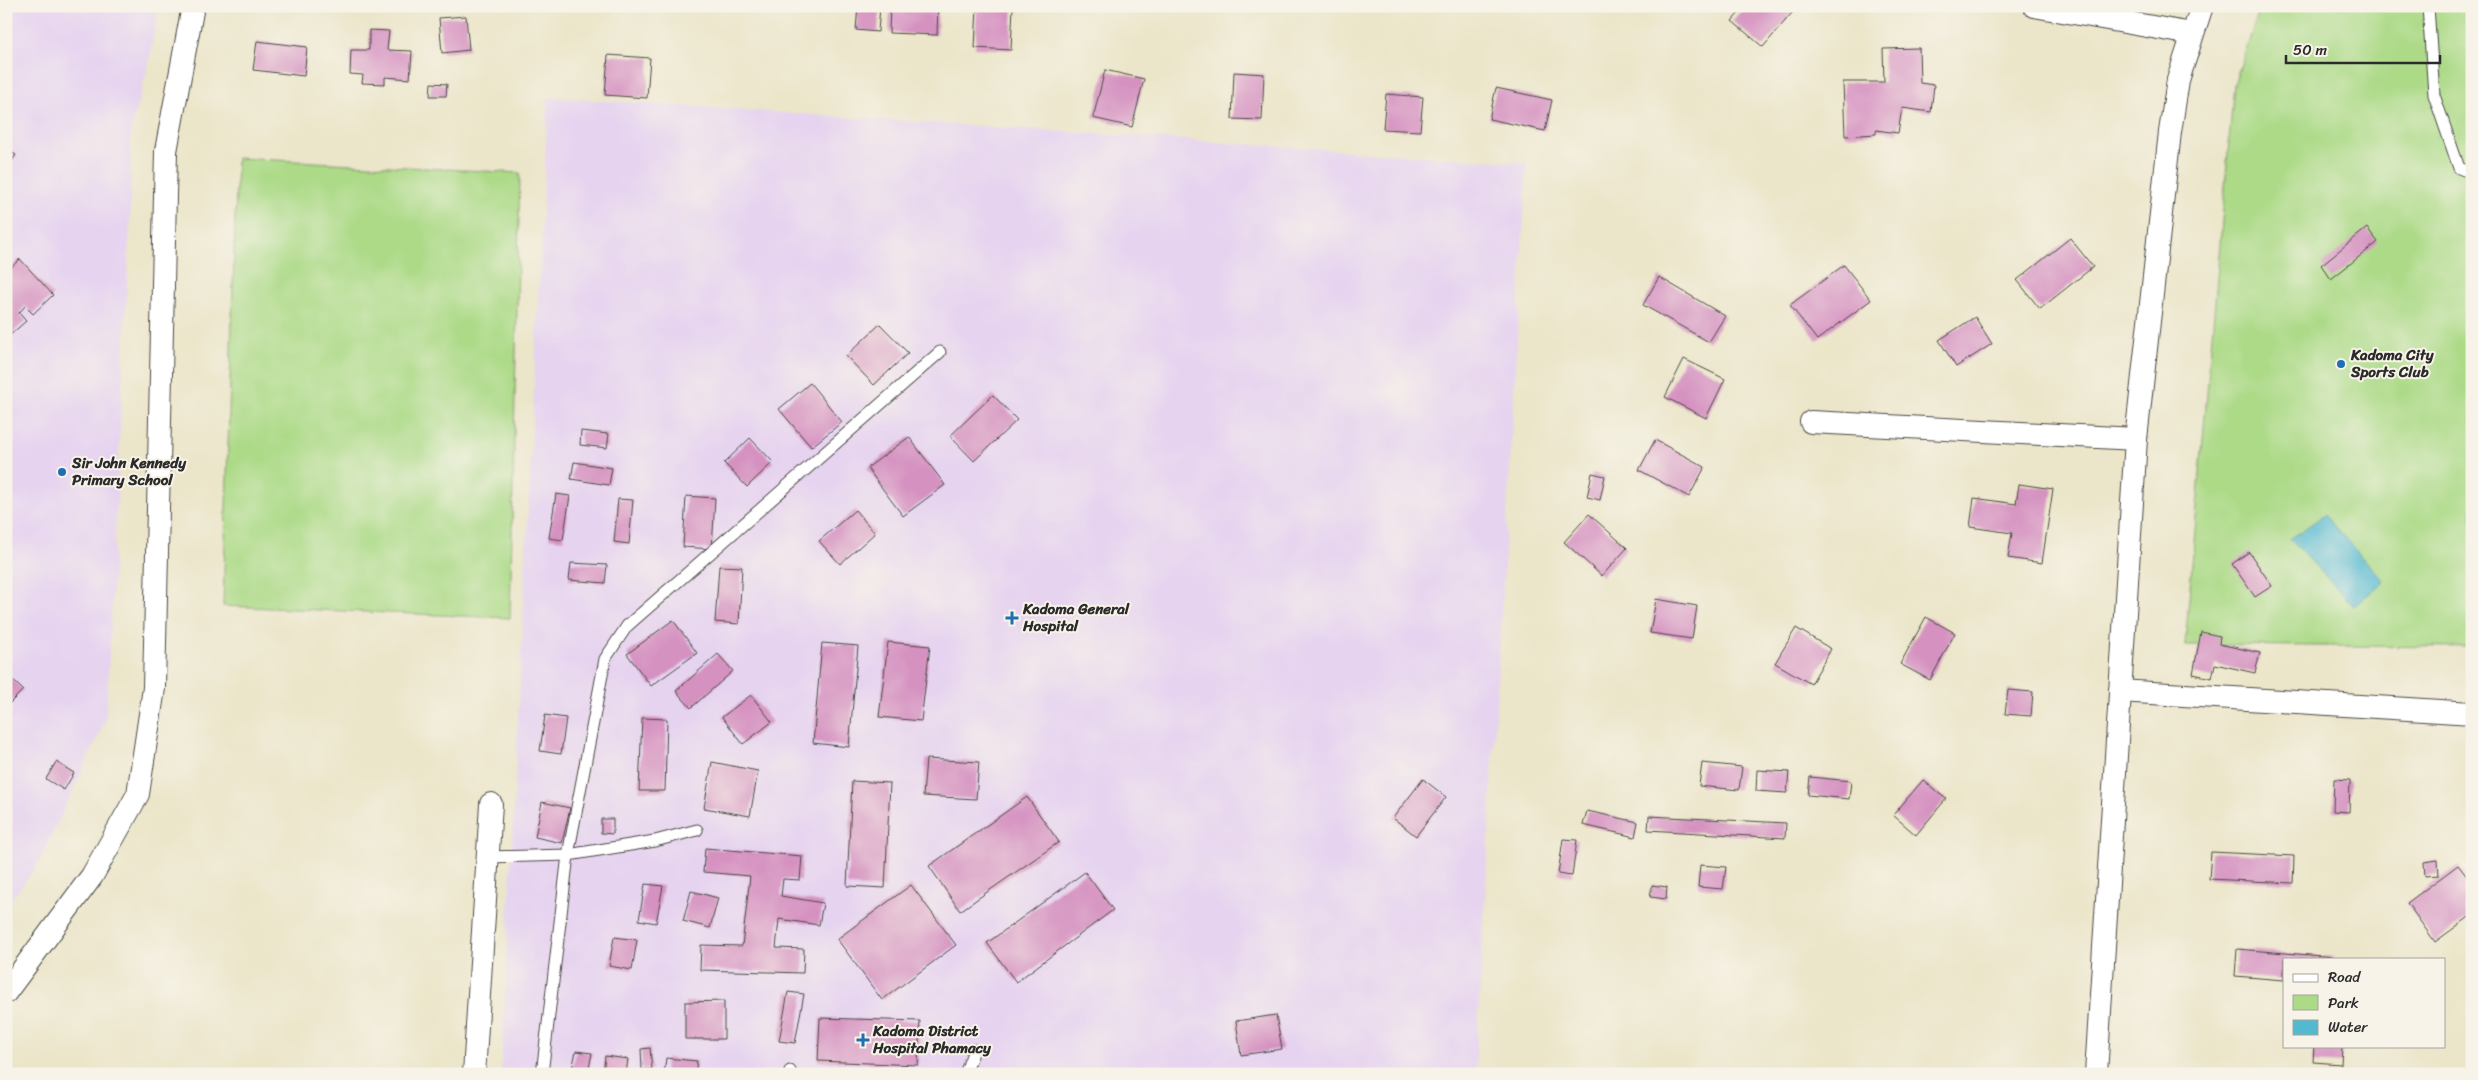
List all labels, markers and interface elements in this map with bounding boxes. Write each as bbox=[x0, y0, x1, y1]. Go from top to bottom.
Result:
scale bar bbox=[2286, 32, 2439, 64]
text: 50 m bbox=[2293, 37, 2328, 63]
place label: Kadoma City Sports Club bbox=[2350, 342, 2435, 385]
marker: Kadoma City Sports Club bbox=[2335, 358, 2347, 370]
place label: Sir John Kennedy Primary School bbox=[71, 450, 187, 493]
marker: Sir John Kennedy Primary School bbox=[56, 466, 68, 478]
place label: Kadoma General Hospital bbox=[1022, 596, 1130, 639]
marker: Kadoma General Hospital bbox=[1005, 611, 1019, 625]
legend bbox=[2283, 958, 2446, 1048]
text: Road bbox=[2328, 964, 2361, 990]
text: Park bbox=[2328, 990, 2359, 1016]
text: Water bbox=[2328, 1014, 2368, 1040]
place label: Kadoma District Hospital Phamacy bbox=[872, 1018, 992, 1061]
marker: Kadoma District Hospital Phamacy bbox=[857, 1034, 869, 1046]

